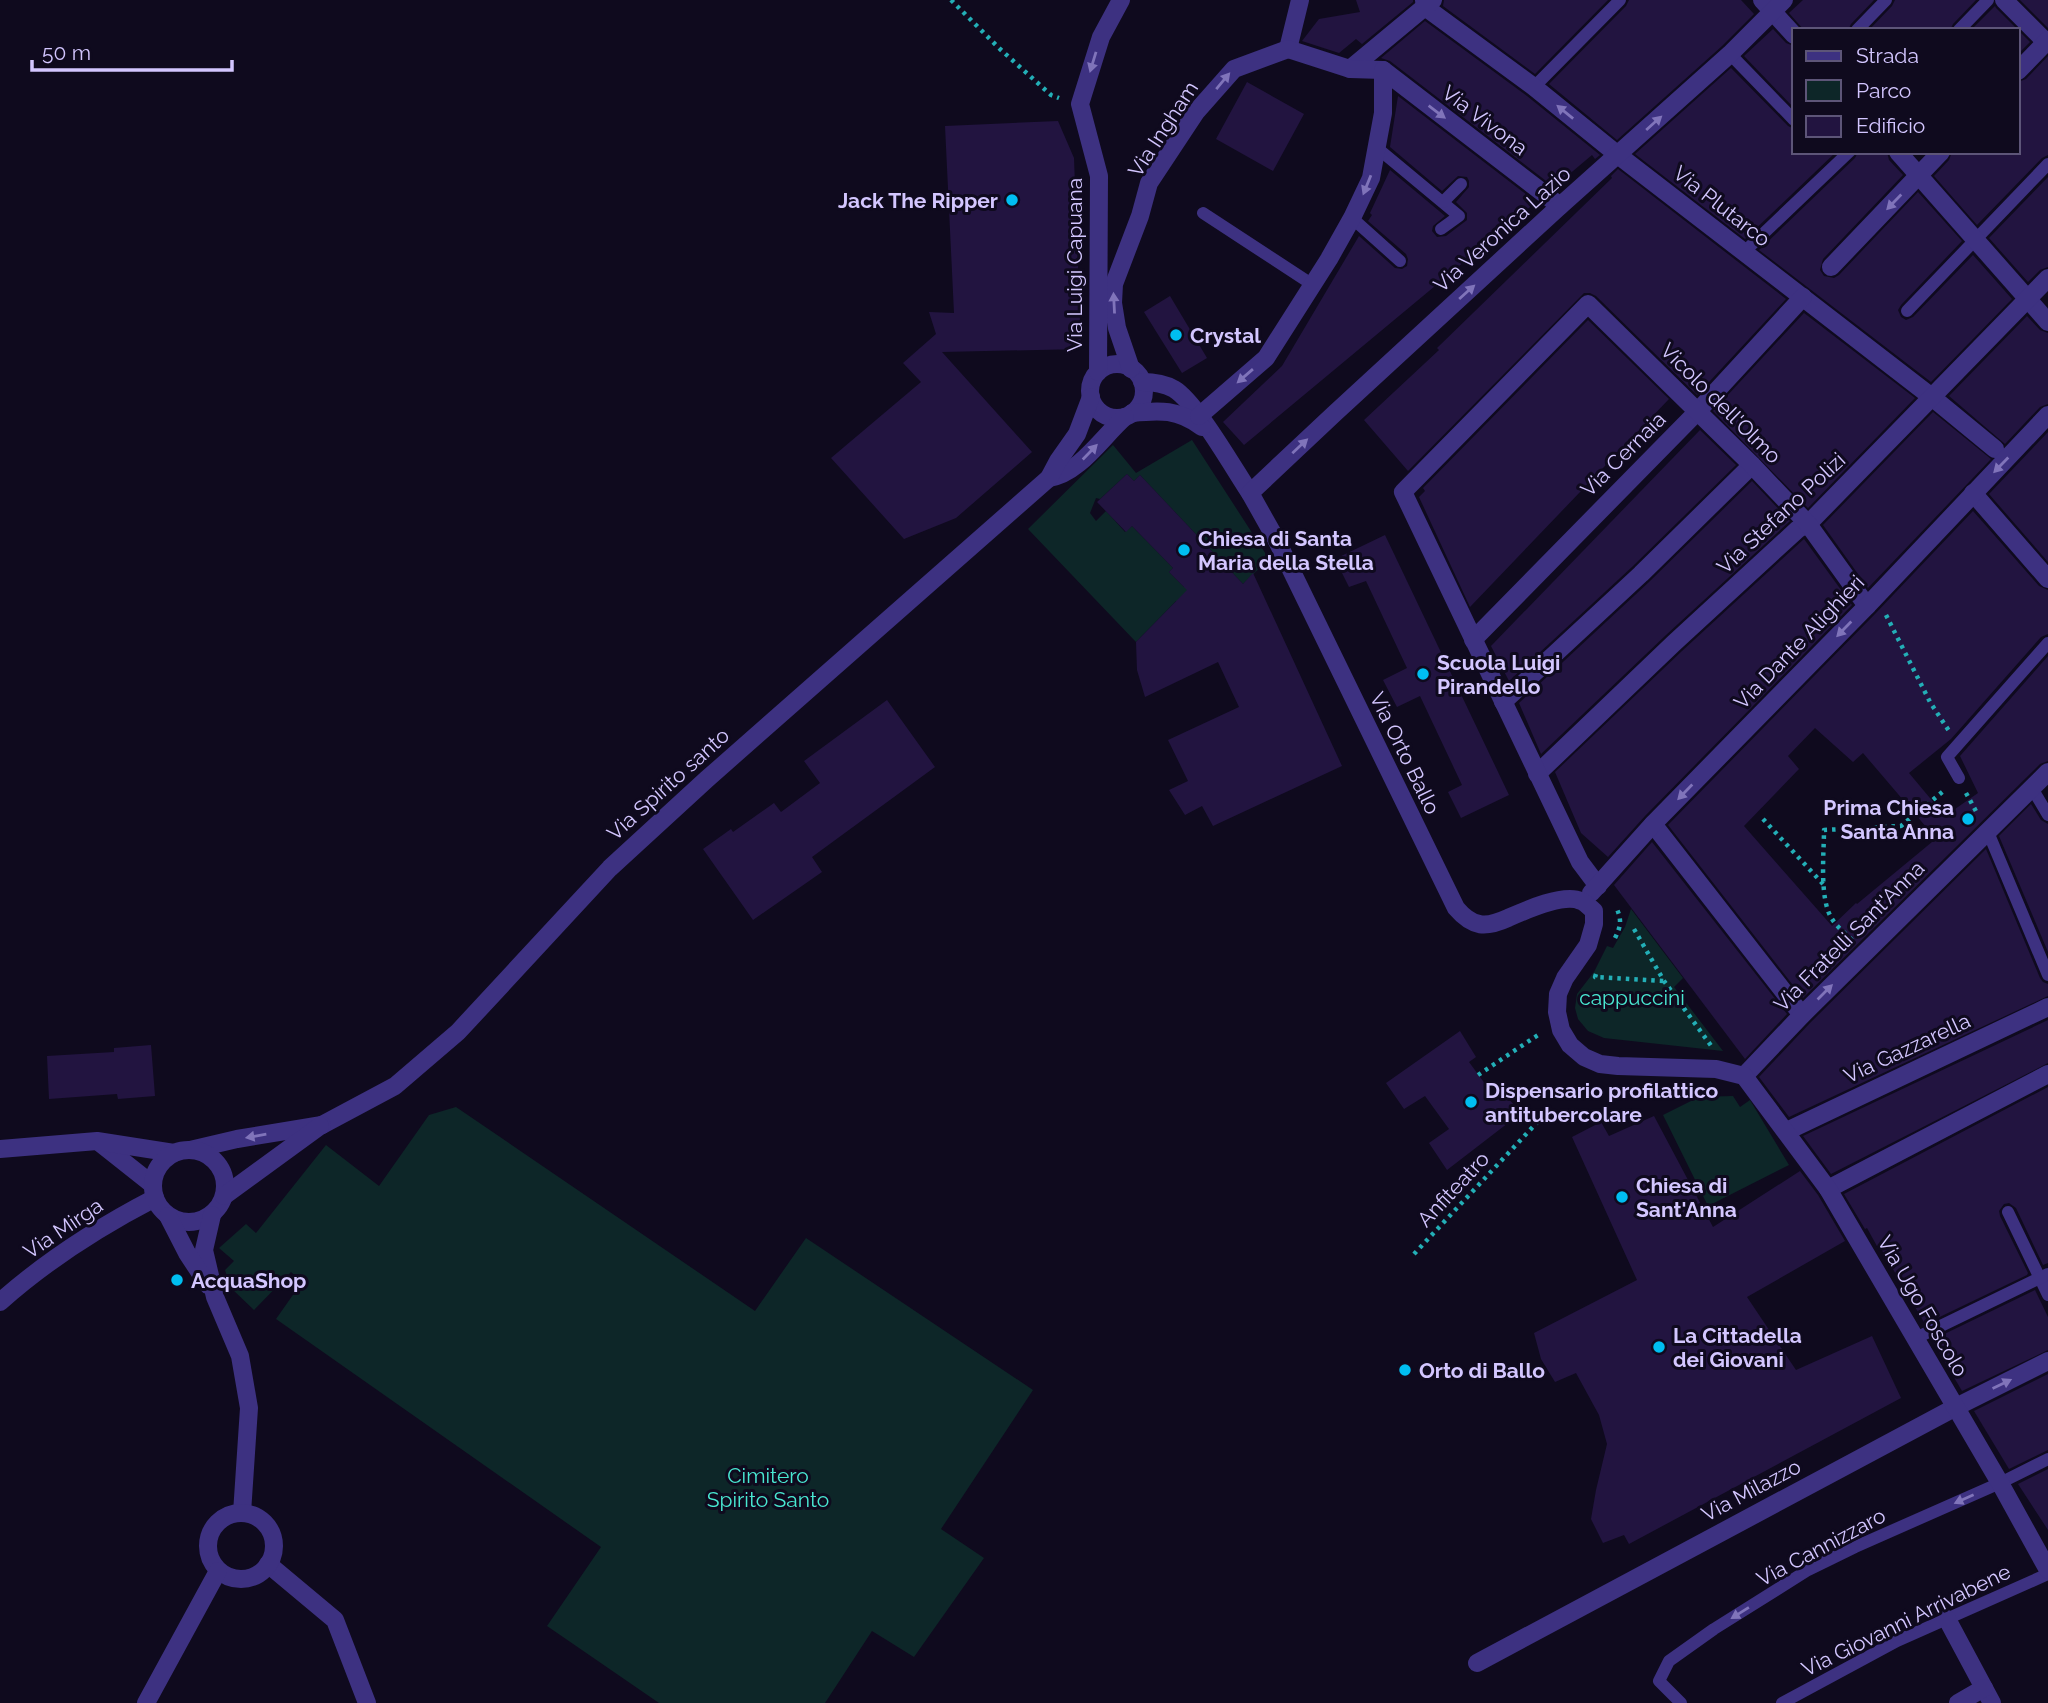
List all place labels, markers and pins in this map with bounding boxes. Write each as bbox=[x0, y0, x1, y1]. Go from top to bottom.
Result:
place label: Jack The Ripper bbox=[838, 188, 998, 213]
marker: Jack The Ripper bbox=[1004, 192, 1020, 208]
place label: Crystal bbox=[1190, 323, 1261, 348]
marker: Crystal bbox=[1168, 327, 1184, 343]
place label: Chiesa di Santa Maria della Stella bbox=[1198, 526, 1374, 575]
marker: Chiesa di Santa Maria della Stella bbox=[1176, 542, 1192, 558]
place label: Scuola Luigi Pirandello bbox=[1437, 650, 1560, 699]
marker: Scuola Luigi Pirandello bbox=[1415, 666, 1431, 682]
place label: Prima Chiesa Santa Anna bbox=[1823, 795, 1954, 844]
marker: Prima Chiesa Santa Anna bbox=[1960, 811, 1976, 827]
place label: Dispensario profilattico antitubercolare bbox=[1485, 1078, 1719, 1127]
marker: Dispensario profilattico antitubercolare bbox=[1463, 1094, 1479, 1110]
place label: Chiesa di Sant'Anna bbox=[1636, 1173, 1737, 1222]
marker: Chiesa di Sant'Anna bbox=[1614, 1189, 1630, 1205]
place label: AcquaShop bbox=[191, 1268, 306, 1293]
marker: AcquaShop bbox=[169, 1272, 185, 1288]
place label: La Cittadella dei Giovani bbox=[1673, 1323, 1802, 1372]
marker: La Cittadella dei Giovani bbox=[1651, 1339, 1667, 1355]
place label: Orto di Ballo bbox=[1419, 1358, 1545, 1383]
marker: Orto di Ballo bbox=[1397, 1362, 1413, 1378]

